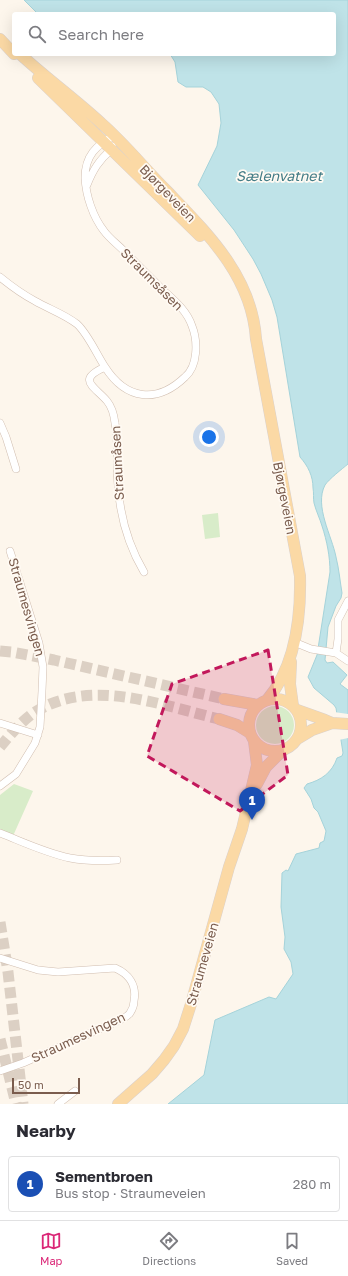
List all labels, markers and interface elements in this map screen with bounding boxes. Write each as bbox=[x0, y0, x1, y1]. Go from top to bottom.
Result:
search box bbox=[12, 12, 336, 56]
icon: search bbox=[26, 23, 48, 45]
text: Search here bbox=[58, 25, 144, 43]
street label: Bjørgeveien bbox=[137, 161, 199, 225]
water label: Sælenvatnet bbox=[236, 167, 323, 184]
street label: Straumsåsen bbox=[118, 245, 187, 314]
street label: Straumåsen bbox=[107, 425, 127, 501]
your location bbox=[199, 427, 219, 447]
street label: Bjørgeveien bbox=[270, 460, 300, 536]
street label: Straumesvingen bbox=[5, 556, 49, 658]
pin: 1 bbox=[239, 787, 265, 820]
street label: Straumeveien bbox=[182, 921, 222, 1007]
street label: Straumesvingen bbox=[29, 1008, 127, 1066]
scale bar bbox=[12, 1076, 80, 1095]
text: 50 m bbox=[18, 1078, 44, 1091]
text: Nearby bbox=[16, 1120, 76, 1141]
text: Sementbroen bbox=[55, 1167, 153, 1185]
text: 1 bbox=[27, 1176, 33, 1192]
text: 280 m bbox=[293, 1176, 331, 1192]
text: Bus stop · Straumeveien bbox=[55, 1185, 206, 1201]
tab: Map bbox=[40, 1230, 62, 1267]
tab: Directions bbox=[142, 1230, 196, 1267]
tab: Saved bbox=[276, 1230, 308, 1267]

